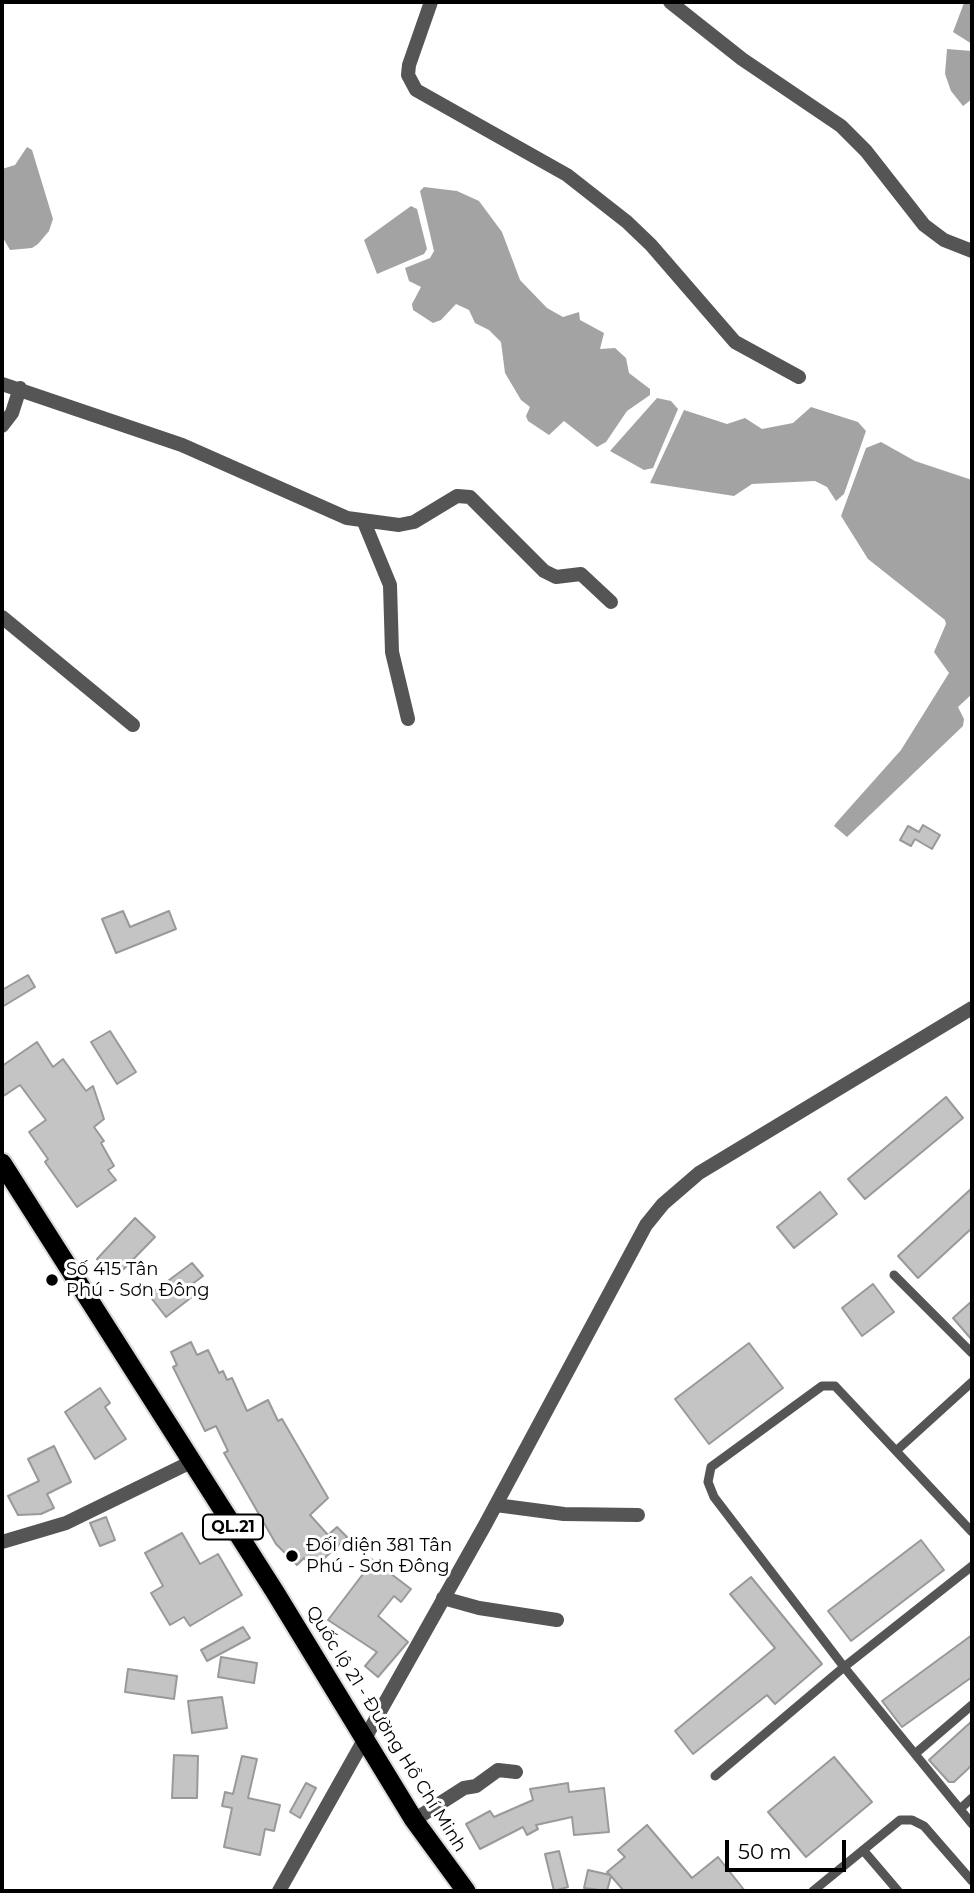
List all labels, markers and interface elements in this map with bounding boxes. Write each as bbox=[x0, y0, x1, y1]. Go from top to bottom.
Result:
place label: Số 415 Tân Phú - Sơn Đông bbox=[66, 1259, 209, 1302]
marker: Số 415 Tân Phú - Sơn Đông bbox=[44, 1272, 60, 1288]
road number: QL.21 bbox=[203, 1514, 263, 1540]
place label: Đối diện 381 Tân Phú - Sơn Đông bbox=[306, 1535, 452, 1578]
marker: Đối diện 381 Tân Phú - Sơn Đông bbox=[284, 1548, 300, 1564]
street label: Quốc lộ 21 - Đường Hồ Chí Minh bbox=[301, 1602, 471, 1856]
scale bar bbox=[729, 1826, 850, 1870]
text: 50 m bbox=[738, 1839, 792, 1864]

